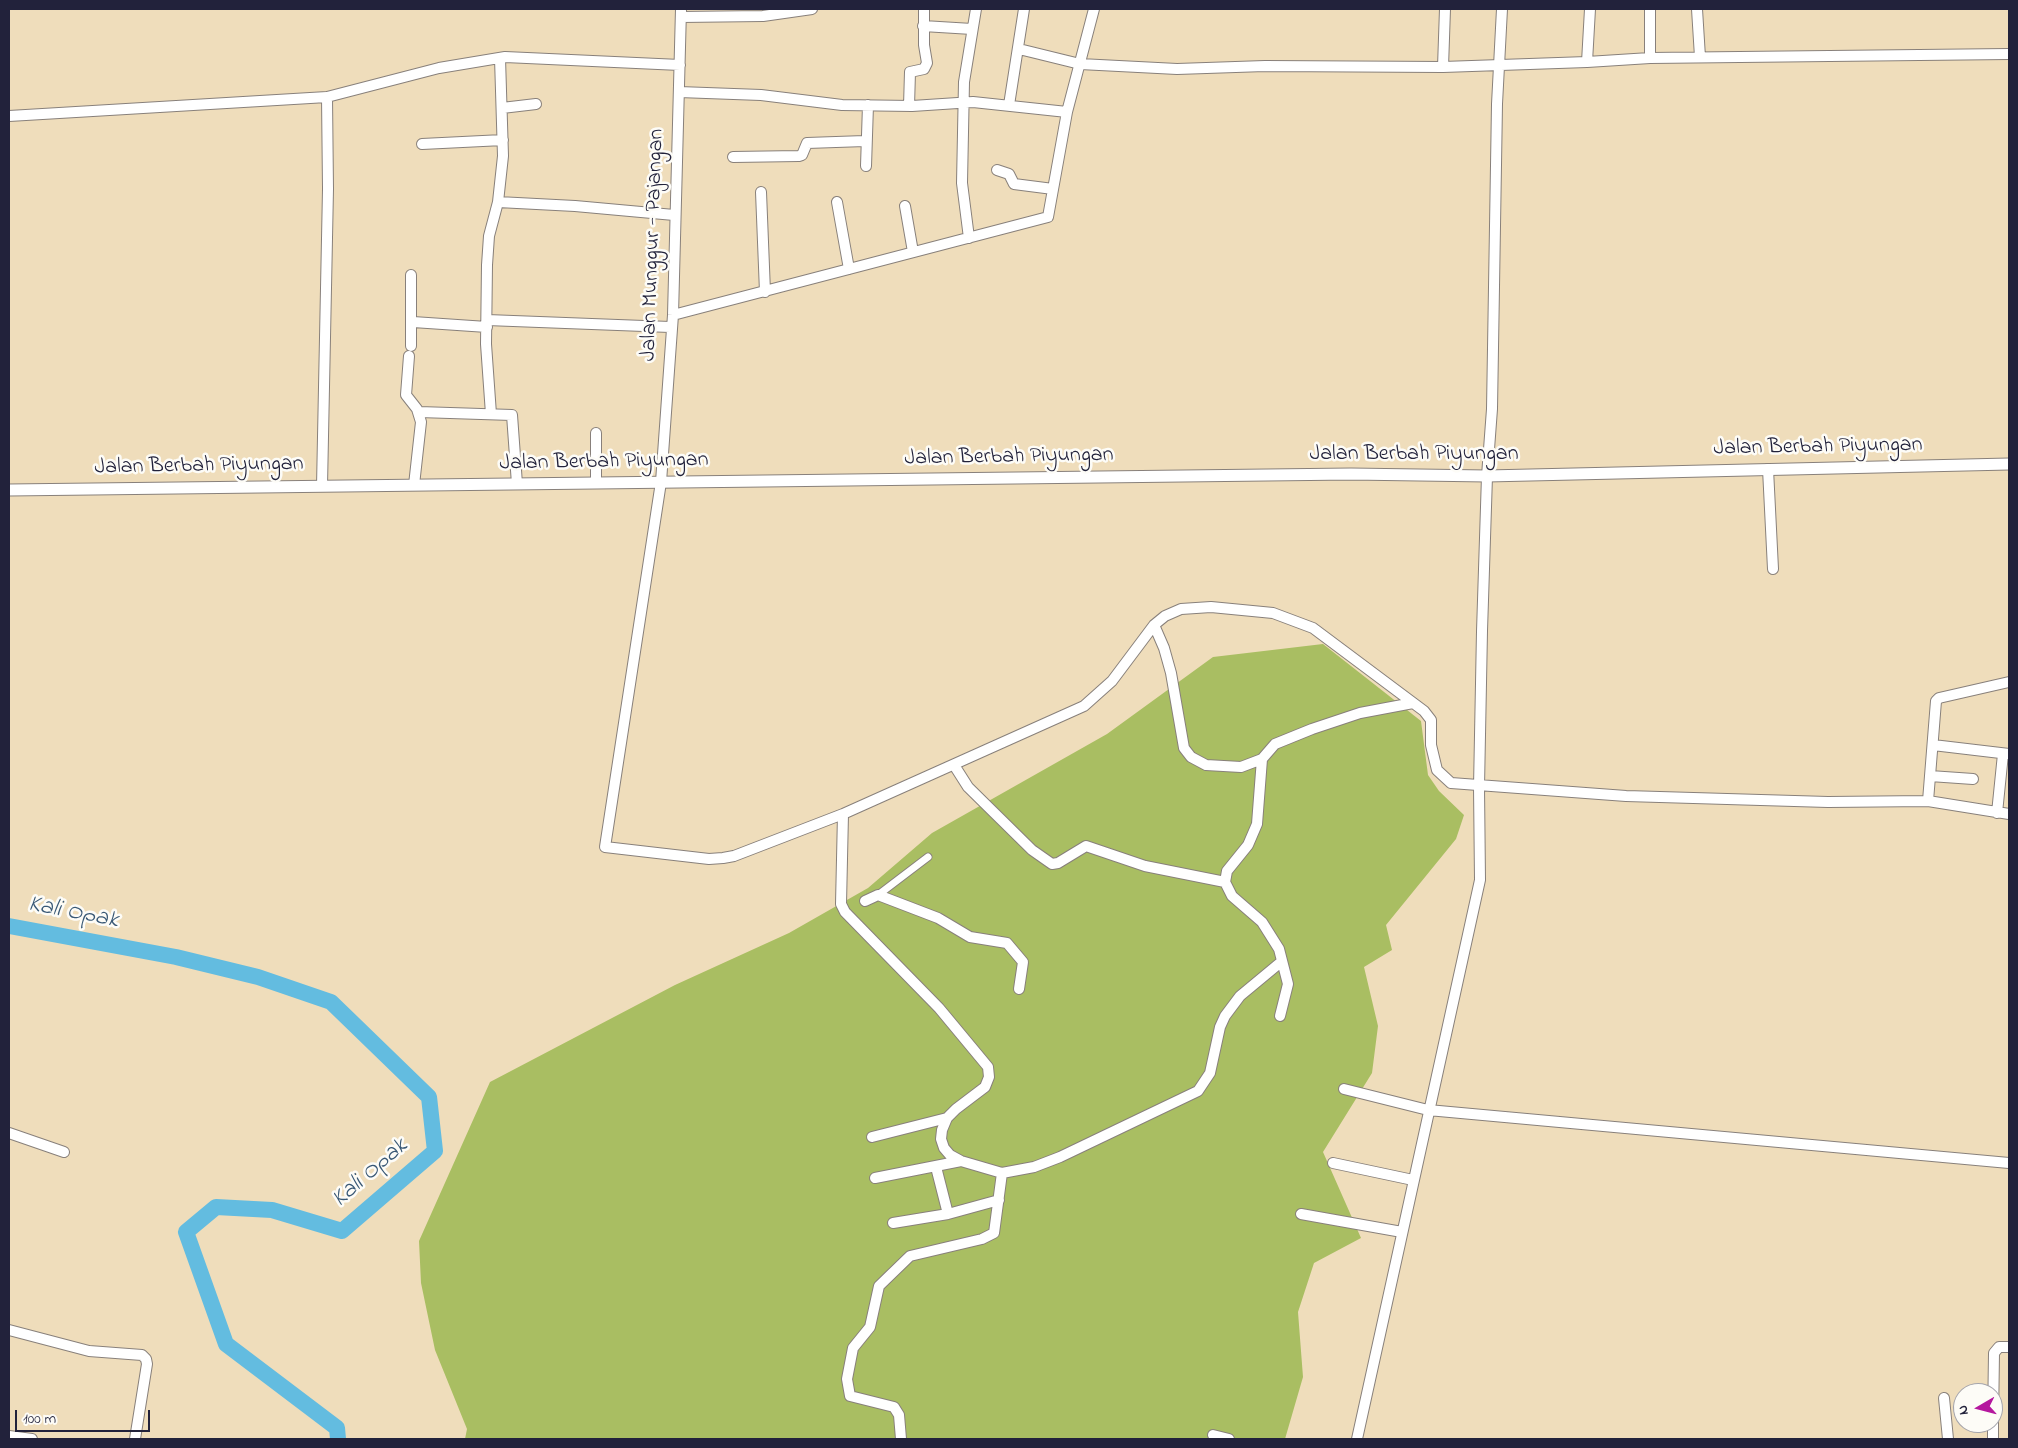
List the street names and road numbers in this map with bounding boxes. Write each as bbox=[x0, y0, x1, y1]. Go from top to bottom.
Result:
street label: Jalan Munggur - Pajangan bbox=[637, 128, 671, 362]
street label: Jalan Berbah Piyungan bbox=[1713, 433, 1923, 463]
street label: Jalan Berbah Piyungan bbox=[1309, 442, 1519, 468]
street label: Jalan Berbah Piyungan bbox=[904, 443, 1114, 473]
street label: Jalan Berbah Piyungan bbox=[499, 448, 709, 478]
street label: Jalan Berbah Piyungan bbox=[94, 452, 304, 482]

